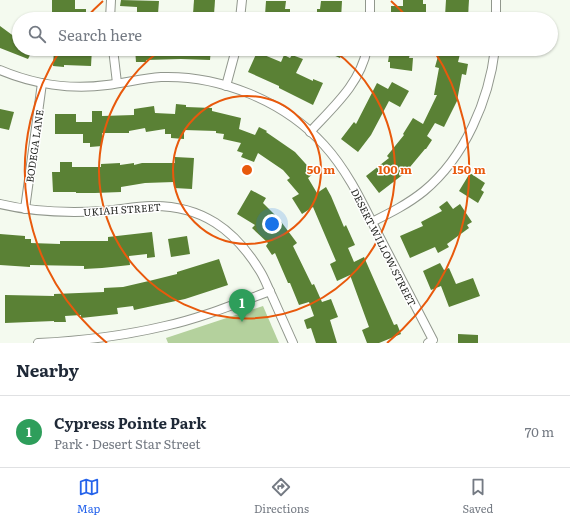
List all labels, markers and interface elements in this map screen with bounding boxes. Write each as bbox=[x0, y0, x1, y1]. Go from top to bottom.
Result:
search box bbox=[12, 12, 558, 56]
icon: search bbox=[26, 23, 48, 45]
text: Search here bbox=[58, 23, 142, 46]
street label: BODEGA LANE bbox=[21, 109, 47, 183]
text: 50 m bbox=[307, 160, 335, 178]
text: 100 m bbox=[378, 160, 412, 178]
text: 150 m bbox=[452, 160, 486, 178]
centre of rings bbox=[240, 163, 254, 177]
street label: DESERT WILLOW STREET bbox=[348, 186, 420, 308]
street label: UKIAH STREET bbox=[83, 199, 161, 219]
your location bbox=[262, 214, 282, 234]
pin: 1 bbox=[229, 289, 255, 322]
text: Nearby bbox=[16, 357, 79, 382]
text: Cypress Pointe Park bbox=[54, 411, 206, 434]
text: 1 bbox=[26, 422, 32, 441]
text: 70 m bbox=[525, 422, 554, 441]
text: Park · Desert Star Street bbox=[54, 434, 201, 453]
tab: Map bbox=[77, 476, 100, 516]
tab: Directions bbox=[254, 476, 309, 516]
tab: Saved bbox=[463, 476, 493, 516]

